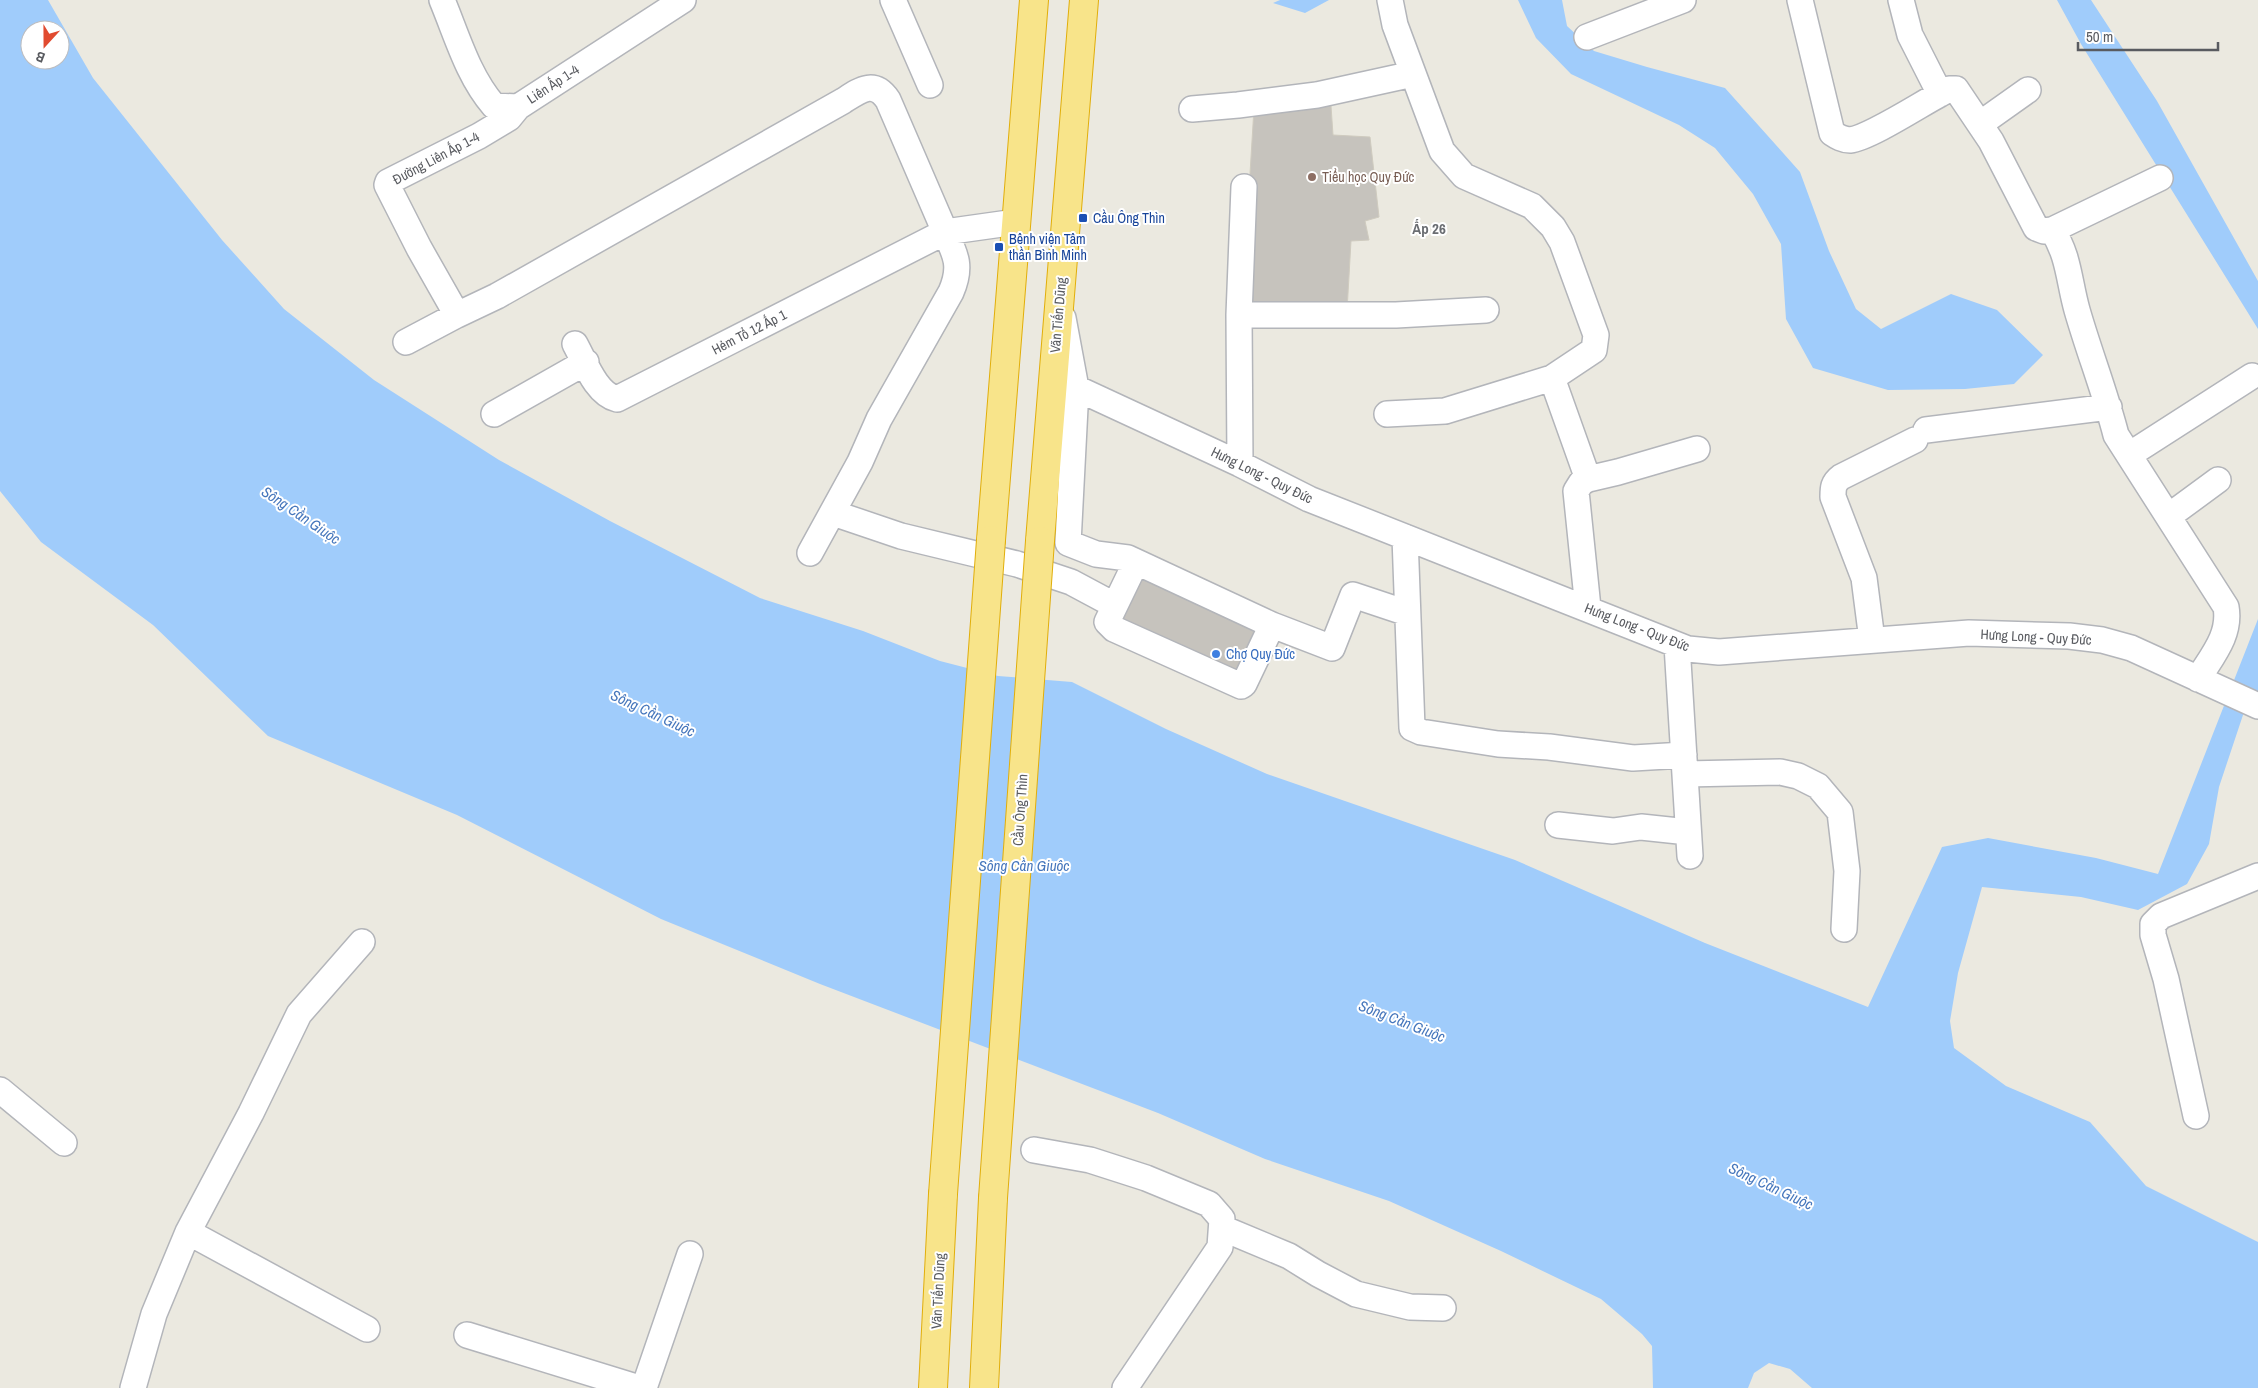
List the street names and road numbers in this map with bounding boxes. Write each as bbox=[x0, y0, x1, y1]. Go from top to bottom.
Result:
street label: Liên Ấp 1-4 bbox=[523, 59, 583, 108]
street label: Đường Liên Ấp 1-4 bbox=[389, 126, 483, 188]
street label: Văn Tiến Dũng bbox=[1046, 276, 1070, 354]
street label: Hẻm Tổ 12 Ấp 1 bbox=[708, 304, 790, 359]
street label: Hưng Long - Quy Đức bbox=[1208, 443, 1316, 508]
street label: Hưng Long - Quy Đức bbox=[1582, 599, 1692, 655]
street label: Hưng Long - Quy Đức bbox=[1980, 625, 2092, 649]
street label: Cầu Ông Thìn bbox=[1009, 773, 1031, 847]
street label: Văn Tiến Dũng bbox=[927, 1252, 949, 1329]

